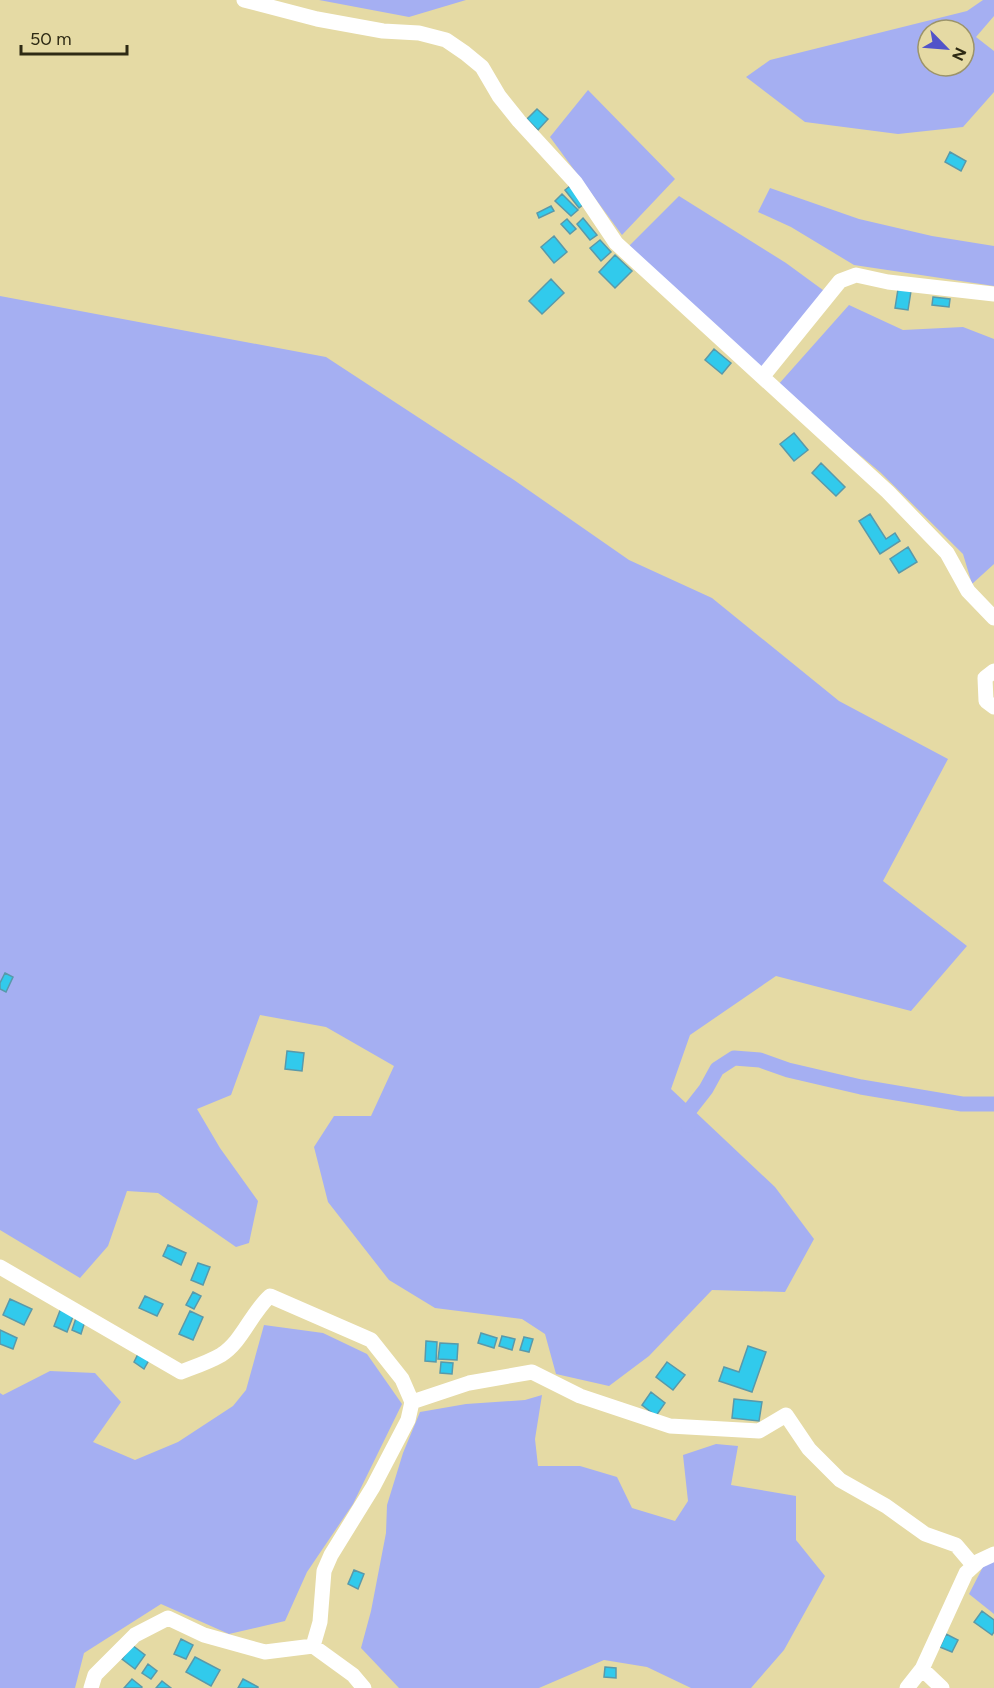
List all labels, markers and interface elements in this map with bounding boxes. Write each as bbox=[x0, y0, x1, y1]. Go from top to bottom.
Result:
scale bar bbox=[21, 18, 128, 56]
north arrow bbox=[916, 18, 976, 78]
text: 50 m bbox=[30, 28, 72, 50]
text: N bbox=[948, 45, 970, 64]

